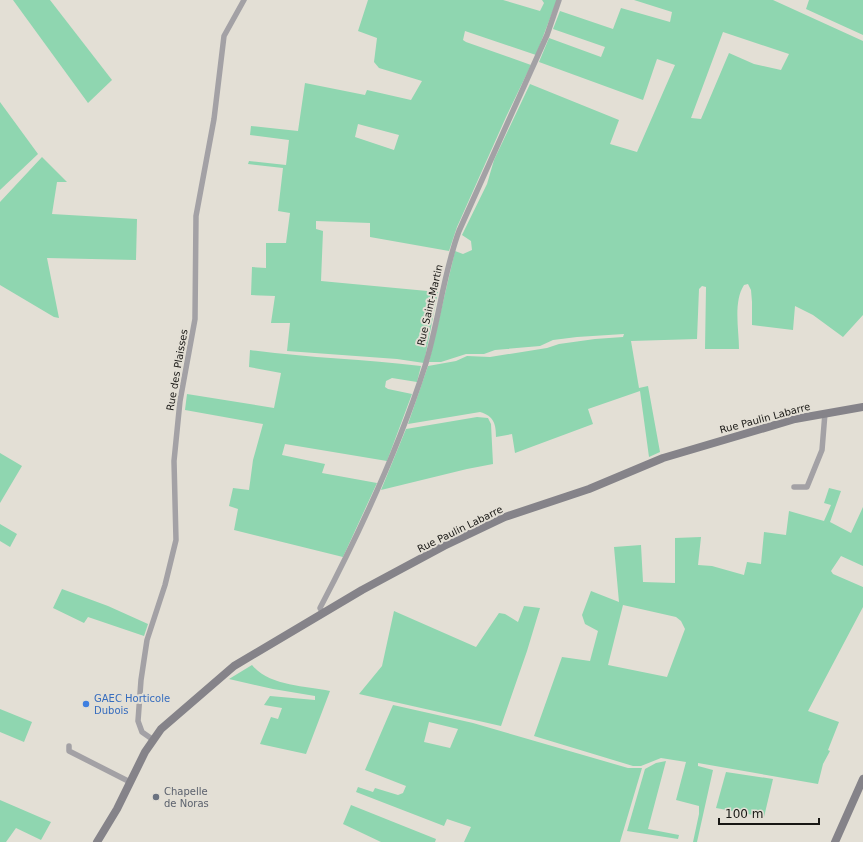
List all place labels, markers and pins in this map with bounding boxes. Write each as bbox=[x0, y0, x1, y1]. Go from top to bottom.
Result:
place label: GAEC Horticole Dubois bbox=[94, 693, 170, 716]
marker: GAEC Horticole Dubois bbox=[81, 699, 91, 709]
place label: Chapelle de Noras bbox=[164, 786, 209, 809]
marker: Chapelle de Noras bbox=[151, 792, 161, 802]

